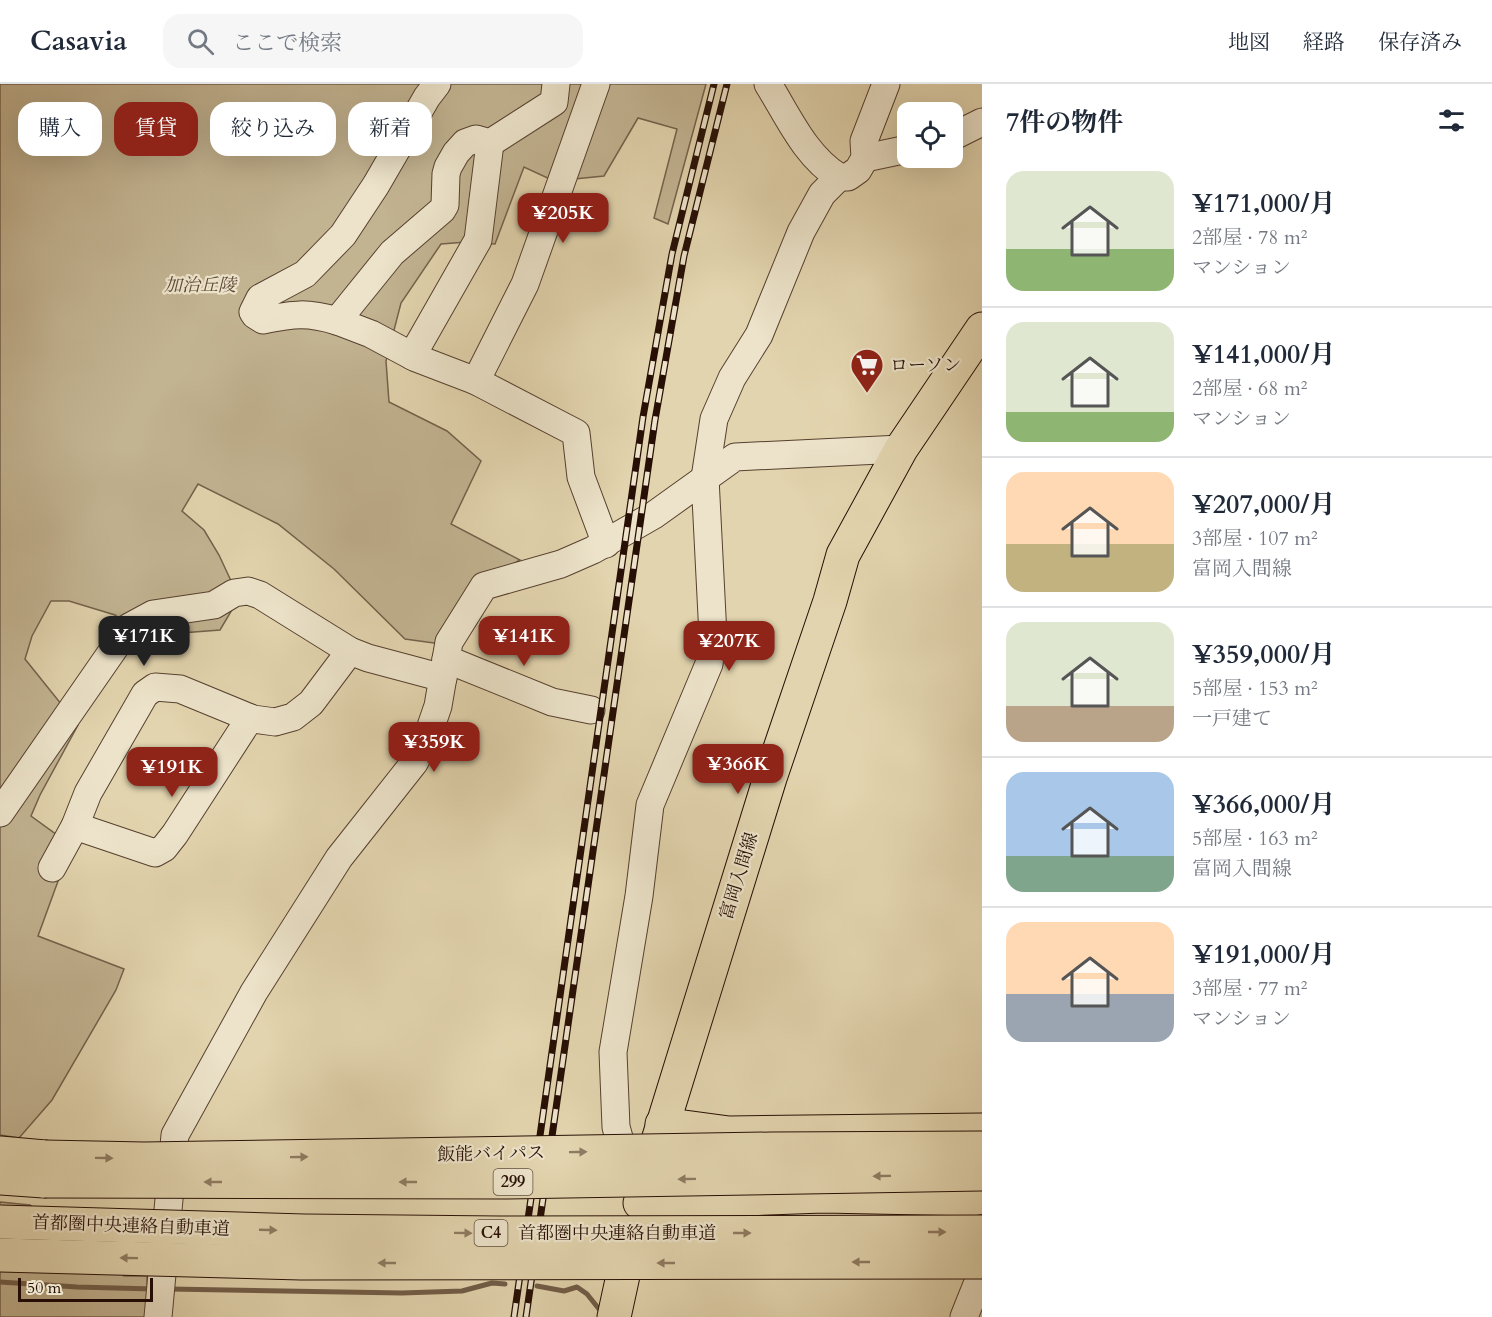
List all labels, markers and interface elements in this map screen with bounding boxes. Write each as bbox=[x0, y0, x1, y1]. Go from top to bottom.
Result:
search box bbox=[163, 14, 583, 68]
text: Casavia bbox=[30, 22, 127, 60]
icon: search bbox=[184, 25, 217, 58]
text: ここで検索 bbox=[232, 28, 342, 58]
text: 地図 bbox=[1228, 28, 1270, 57]
text: 経路 bbox=[1303, 28, 1345, 57]
text: 保存済み bbox=[1378, 28, 1462, 57]
chip: 購入 bbox=[18, 102, 102, 156]
chip: 賃貸 bbox=[114, 102, 198, 156]
chip: 絞り込み bbox=[210, 102, 336, 156]
chip: 新着 bbox=[348, 102, 432, 156]
map controls bbox=[897, 102, 963, 168]
button: locate bbox=[897, 102, 963, 168]
icon: filters bbox=[1435, 104, 1468, 137]
text: 7件の物件 bbox=[1006, 105, 1123, 140]
text: ¥171,000/月 bbox=[1192, 186, 1335, 221]
pin: ¥205K bbox=[521, 193, 605, 244]
icon: home bbox=[1054, 195, 1126, 267]
text: ¥205K bbox=[532, 199, 594, 226]
text: 2部屋 · 78 m² bbox=[1192, 224, 1308, 251]
text: マンション bbox=[1192, 254, 1291, 281]
park label: 加治丘陵 bbox=[164, 273, 238, 298]
text: ¥141,000/月 bbox=[1192, 337, 1335, 372]
icon: home bbox=[1054, 346, 1126, 418]
supermarket icon: ローソン bbox=[849, 347, 885, 394]
place label: ローソン bbox=[890, 353, 961, 378]
text: 2部屋 · 68 m² bbox=[1192, 375, 1308, 402]
text: マンション bbox=[1192, 405, 1291, 432]
text: ¥207,000/月 bbox=[1192, 487, 1335, 522]
icon: home bbox=[1054, 496, 1126, 568]
text: 3部屋 · 107 m² bbox=[1192, 525, 1318, 552]
text: 富岡入間線 bbox=[1192, 555, 1292, 582]
pin: ¥171K bbox=[102, 616, 186, 667]
pin: ¥141K bbox=[482, 616, 566, 667]
pin: ¥207K bbox=[687, 621, 771, 672]
text: ¥171K bbox=[113, 622, 175, 649]
text: ¥141K bbox=[493, 622, 555, 649]
text: ¥207K bbox=[698, 627, 760, 654]
text: ¥359,000/月 bbox=[1192, 637, 1335, 672]
icon: home bbox=[1054, 646, 1126, 718]
text: 5部屋 · 153 m² bbox=[1192, 675, 1318, 702]
text: 一戸建て bbox=[1192, 705, 1272, 732]
pin: ¥359K bbox=[392, 722, 476, 773]
text: ¥359K bbox=[403, 728, 465, 755]
pin: ¥366K bbox=[696, 744, 780, 795]
pin: ¥191K bbox=[130, 747, 214, 798]
text: ¥366K bbox=[707, 750, 769, 777]
text: ¥191K bbox=[141, 753, 203, 780]
text: ¥366,000/月 bbox=[1192, 787, 1335, 822]
icon: home bbox=[1054, 796, 1126, 868]
text: 5部屋 · 163 m² bbox=[1192, 825, 1318, 852]
street label: 富岡入間線 bbox=[714, 829, 764, 923]
text: 富岡入間線 bbox=[1192, 855, 1292, 882]
text: ¥191,000/月 bbox=[1192, 937, 1335, 972]
icon: home bbox=[1054, 946, 1126, 1018]
text: 3部屋 · 77 m² bbox=[1192, 975, 1308, 1002]
text: マンション bbox=[1192, 1005, 1291, 1032]
street label: 飯能バイパス bbox=[437, 1141, 545, 1167]
one-way arrow bbox=[568, 1147, 587, 1157]
one-way arrow bbox=[289, 1152, 308, 1162]
one-way arrow bbox=[94, 1154, 113, 1163]
road number: 299 bbox=[494, 1169, 532, 1195]
one-way arrow bbox=[872, 1171, 891, 1181]
one-way arrow bbox=[677, 1174, 696, 1184]
one-way arrow bbox=[203, 1177, 222, 1187]
one-way arrow bbox=[398, 1177, 417, 1187]
street label: 首都圏中央連絡自動車道 bbox=[32, 1210, 230, 1242]
road number: C4 bbox=[474, 1220, 508, 1246]
street label: 首都圏中央連絡自動車道 bbox=[518, 1221, 716, 1246]
one-way arrow bbox=[259, 1225, 278, 1235]
one-way arrow bbox=[928, 1227, 947, 1237]
one-way arrow bbox=[454, 1228, 473, 1238]
one-way arrow bbox=[733, 1228, 752, 1238]
one-way arrow bbox=[119, 1253, 138, 1263]
one-way arrow bbox=[851, 1257, 870, 1267]
one-way arrow bbox=[377, 1258, 396, 1268]
one-way arrow bbox=[656, 1258, 675, 1268]
scale bar bbox=[18, 1275, 153, 1302]
text: 50 m bbox=[27, 1277, 61, 1299]

